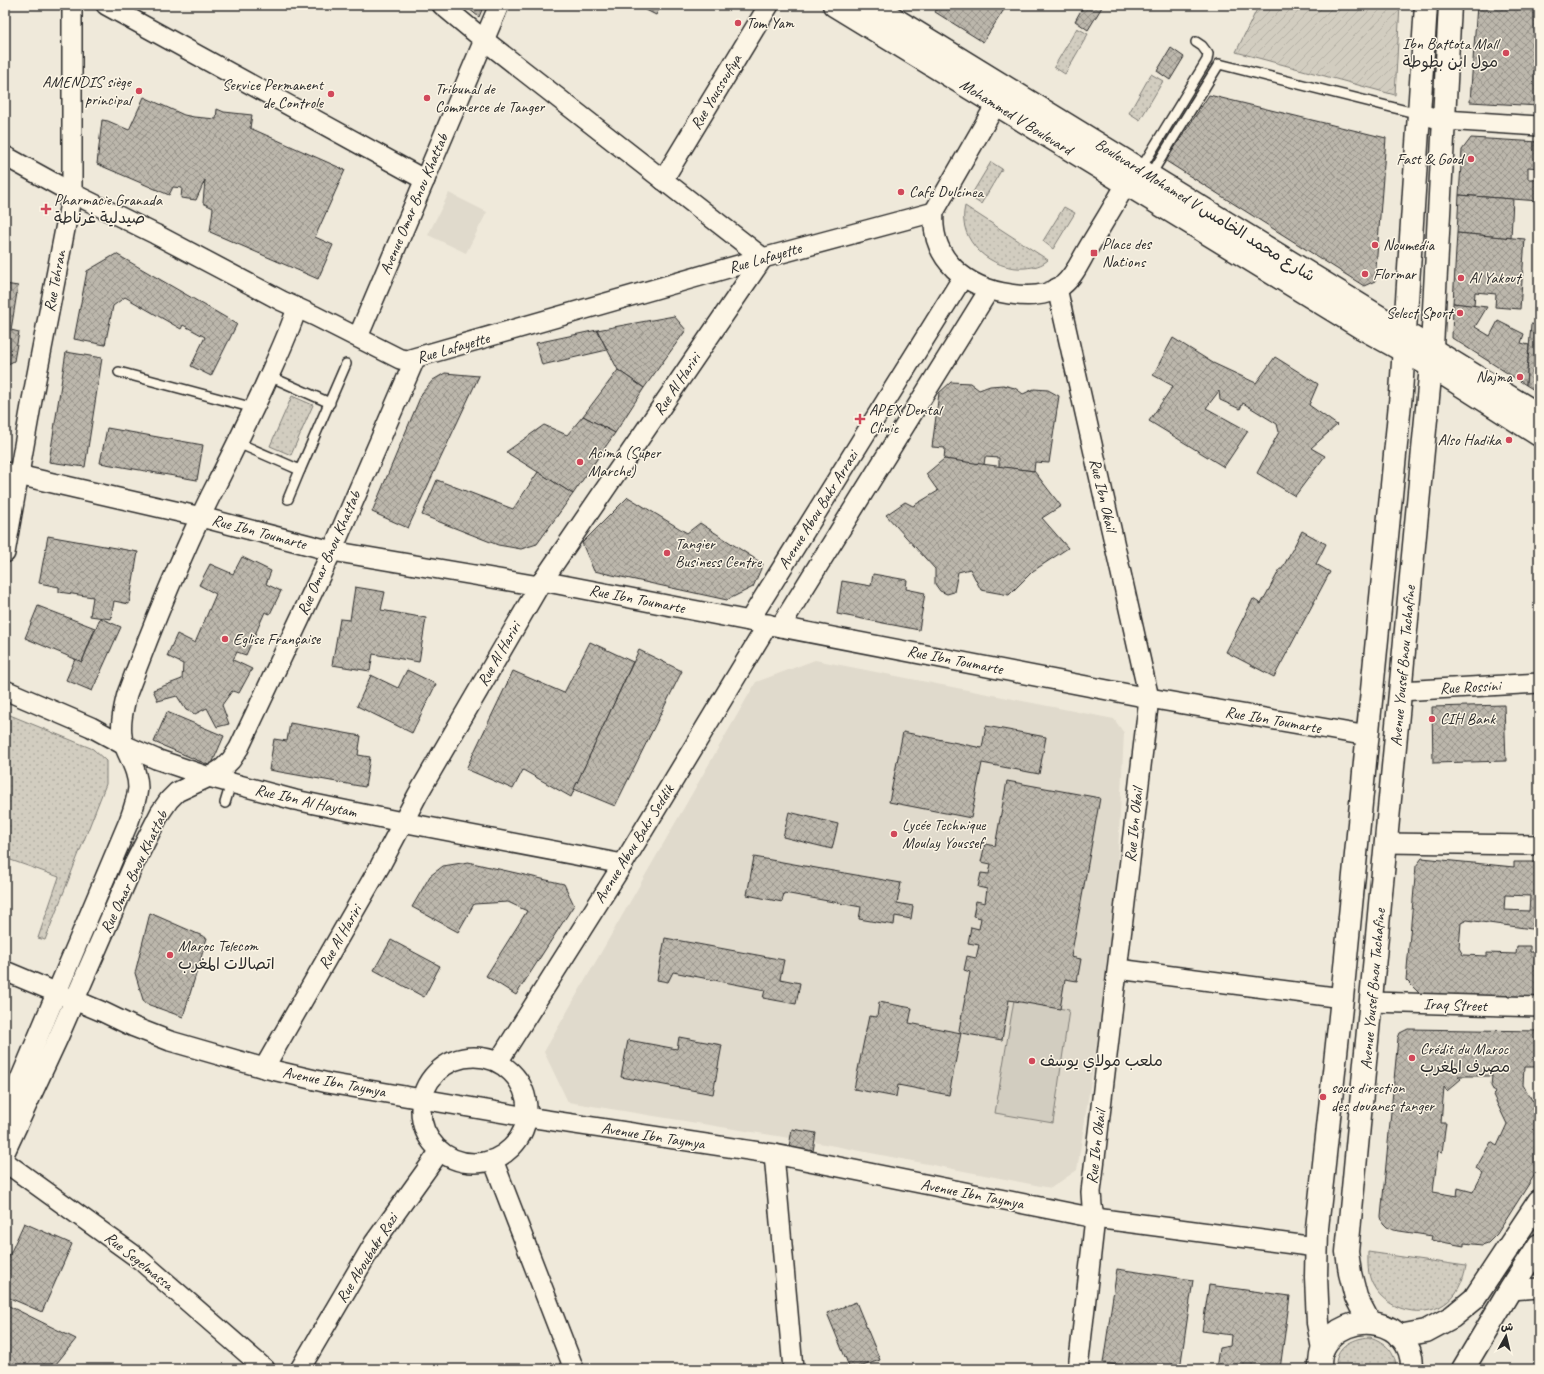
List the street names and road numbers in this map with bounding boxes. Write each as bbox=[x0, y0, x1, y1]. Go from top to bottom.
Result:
street label: Rue Youssoufiya bbox=[686, 50, 747, 133]
street label: Mohammed V Boulevard bbox=[956, 74, 1078, 161]
street label: Avenue Omar Bnou Khattab bbox=[375, 130, 453, 278]
street label: Boulevard Mohamed V شارع محمد الخامس bbox=[1091, 134, 1319, 287]
street label: Rue Lafayette bbox=[726, 238, 805, 278]
street label: Rue Tehran bbox=[39, 248, 71, 313]
street label: Rue Lafayette bbox=[414, 328, 493, 368]
street label: Rue Al Hariri bbox=[649, 347, 706, 419]
street label: Avenue Abou Bakr Arrazi bbox=[774, 445, 864, 573]
street label: Rue Ibn Okail bbox=[1085, 457, 1122, 537]
street label: Rue Omar Bnou Khattab bbox=[293, 487, 366, 618]
street label: Rue Ibn Toumarte bbox=[210, 510, 310, 555]
street label: Rue Ibn Toumarte bbox=[588, 580, 688, 618]
street label: Avenue Yousef Bnou Tachafine bbox=[1386, 583, 1420, 747]
street label: Rue Al Hariri bbox=[473, 617, 526, 690]
street label: Rue Ibn Toumarte bbox=[906, 641, 1006, 679]
street label: Rue Rossini bbox=[1439, 675, 1503, 699]
street label: Rue Ibn Toumarte bbox=[1224, 702, 1324, 739]
street label: Rue Ibn Al Haytam bbox=[253, 780, 360, 823]
street label: Avenue Abou Bakr Seddik bbox=[590, 780, 679, 907]
street label: Rue Ibn Okail bbox=[1120, 784, 1148, 863]
street label: Rue Omar Bnou Khattab bbox=[96, 807, 173, 937]
street label: Rue Al Hariri bbox=[314, 900, 367, 973]
street label: Avenue Yousef Bnou Tachafine bbox=[1356, 906, 1390, 1070]
street label: Iraq Street bbox=[1423, 994, 1489, 1016]
street label: Avenue Ibn Taymya bbox=[281, 1062, 389, 1102]
street label: Rue Ibn Okail bbox=[1082, 1106, 1111, 1185]
street label: Avenue Ibn Taymya bbox=[600, 1118, 708, 1154]
street label: Avenue Ibn Taymya bbox=[919, 1174, 1027, 1214]
street label: Rue Aboubakr Razi bbox=[332, 1208, 403, 1306]
street label: Rue Segelmassa bbox=[101, 1227, 178, 1296]

